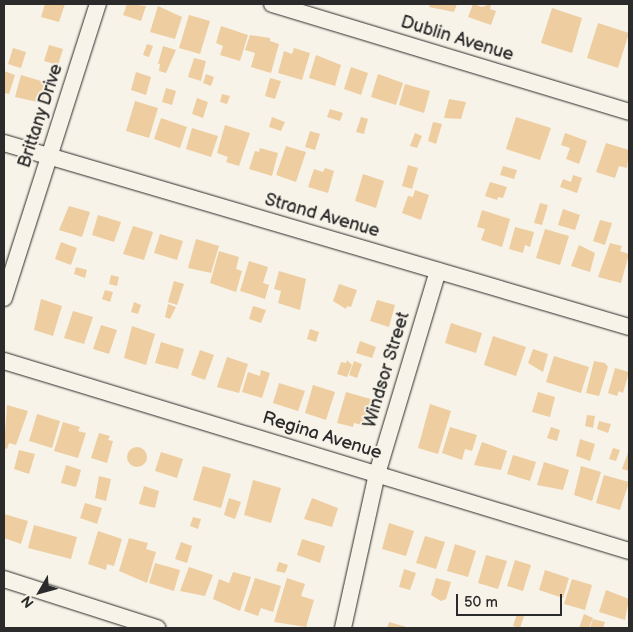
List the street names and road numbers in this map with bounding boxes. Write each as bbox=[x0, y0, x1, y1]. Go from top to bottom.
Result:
street label: Dublin Avenue bbox=[398, 12, 516, 66]
street label: Brittany Drive bbox=[14, 61, 68, 171]
street label: Strand Avenue bbox=[262, 189, 382, 243]
street label: Windsor Street bbox=[359, 309, 415, 431]
street label: Regina Avenue bbox=[260, 408, 384, 464]

